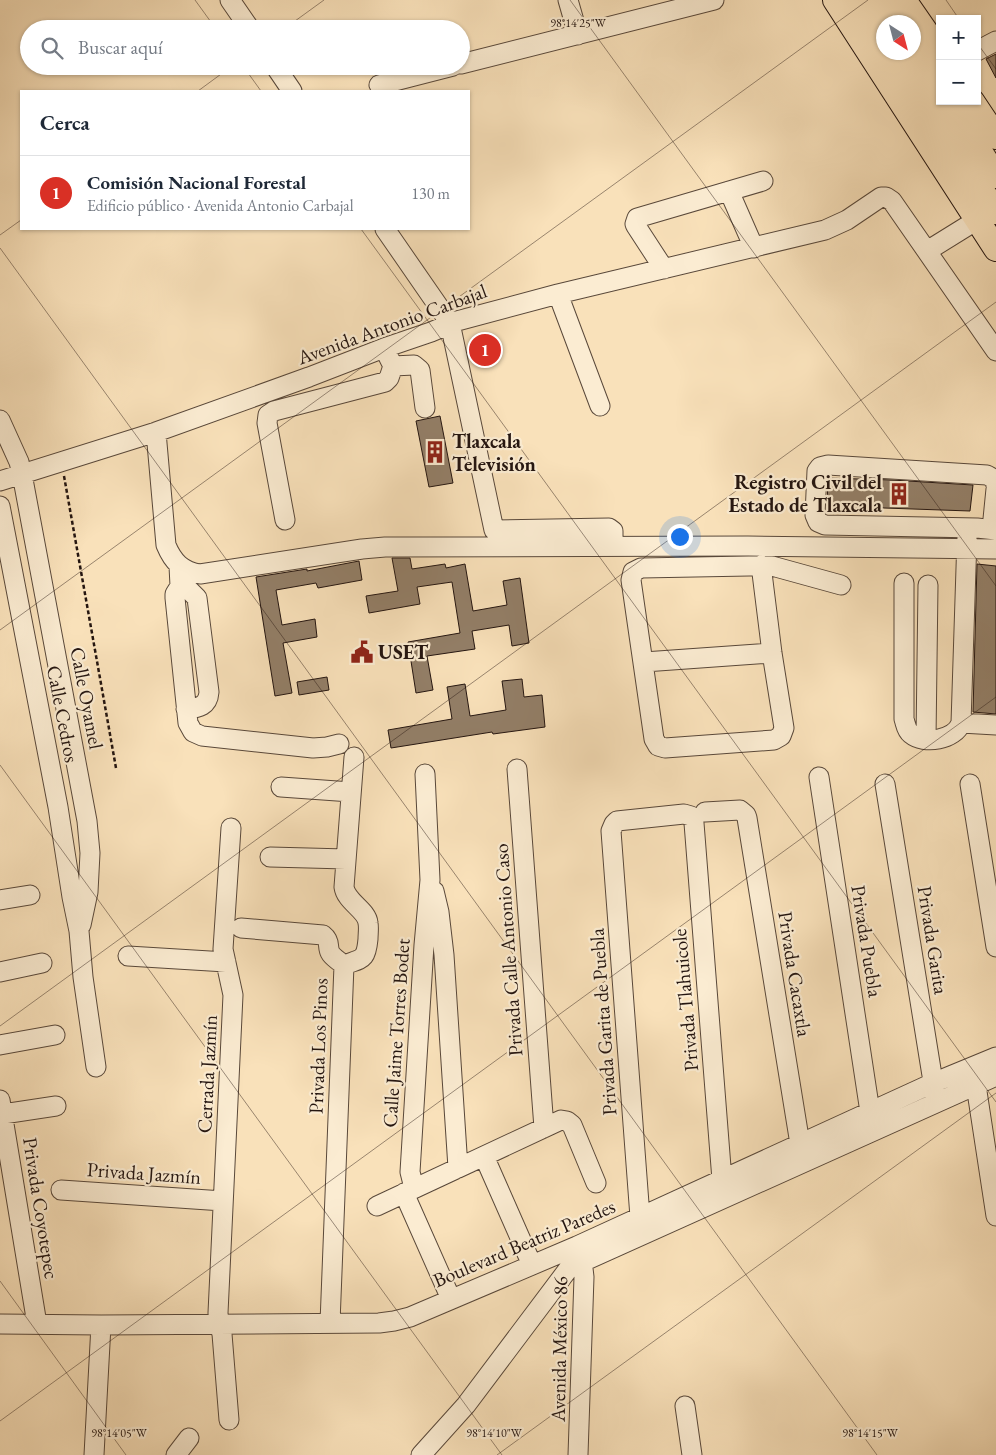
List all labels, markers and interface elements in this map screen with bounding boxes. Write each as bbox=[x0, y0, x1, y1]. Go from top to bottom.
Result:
text: 98°14'25"W bbox=[550, 15, 607, 31]
north arrow bbox=[876, 15, 921, 60]
map controls bbox=[936, 15, 981, 105]
button: + bbox=[936, 15, 981, 60]
search box bbox=[20, 20, 470, 75]
icon: search bbox=[38, 34, 66, 62]
text: Buscar aquí bbox=[78, 35, 163, 60]
button: − bbox=[936, 60, 981, 105]
text: Cerca bbox=[40, 109, 90, 136]
text: Comisión Nacional Forestal bbox=[87, 170, 306, 195]
text: 1 bbox=[52, 183, 60, 204]
text: 130 m bbox=[411, 183, 450, 204]
text: Edificio público · Avenida Antonio Carbajal bbox=[87, 195, 354, 216]
street label: Avenida Antonio Carbajal bbox=[293, 278, 491, 371]
pin: 1 bbox=[469, 331, 501, 369]
place label: Tlaxcala Televisión bbox=[452, 428, 536, 477]
building icon: Tlaxcala Televisión bbox=[422, 439, 448, 465]
place label: Registro Civil del Estado de Tlaxcala bbox=[729, 469, 882, 518]
building icon: Registro Civil del Estado de Tlaxcala bbox=[886, 481, 912, 507]
your location bbox=[667, 524, 693, 550]
public building icon: USET bbox=[349, 639, 375, 665]
place label: USET bbox=[378, 639, 428, 665]
street label: Calle Oyamel bbox=[64, 645, 110, 751]
street label: Calle Cedros bbox=[41, 663, 85, 765]
street label: Privada Calle Antonio Caso bbox=[488, 843, 528, 1057]
street label: Privada Puebla bbox=[845, 883, 889, 999]
street label: Privada Garita bbox=[912, 884, 954, 996]
street label: Privada Cacaxtla bbox=[772, 909, 818, 1039]
street label: Privada Garita de Puebla bbox=[583, 927, 623, 1116]
street label: Privada Tlahuicole bbox=[666, 927, 704, 1072]
street label: Calle Jaime Torres Bodet bbox=[376, 937, 416, 1128]
street label: Privada Los Pinos bbox=[303, 978, 333, 1114]
street label: Cerrada Jazmín bbox=[191, 1014, 223, 1134]
street label: Privada Coyotepec bbox=[17, 1135, 65, 1281]
street label: Privada Jazmín bbox=[86, 1156, 202, 1190]
street label: Boulevard Beatriz Paredes bbox=[429, 1193, 619, 1293]
street label: Avenida México 86 bbox=[545, 1276, 573, 1423]
text: 98°14'05"W bbox=[91, 1425, 148, 1441]
text: 98°14'10"W bbox=[466, 1425, 523, 1441]
text: 98°14'15"W bbox=[842, 1425, 899, 1441]

